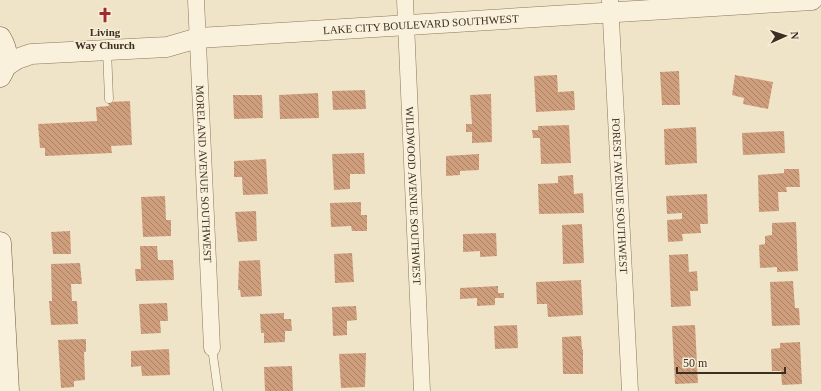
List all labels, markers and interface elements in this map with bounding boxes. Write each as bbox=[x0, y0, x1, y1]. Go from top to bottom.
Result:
church icon: Living Way Church bbox=[96, 6, 114, 24]
street label: LAKE CITY BOULEVARD SOUTHWEST bbox=[323, 12, 519, 36]
north arrow bbox=[765, 16, 805, 56]
place label: Living Way Church bbox=[75, 26, 135, 51]
text: N bbox=[789, 31, 801, 40]
street label: MORELAND AVENUE SOUTHWEST bbox=[194, 85, 214, 263]
street label: WILDWOOD AVENUE SOUTHWEST bbox=[404, 106, 423, 285]
street label: FOREST AVENUE SOUTHWEST bbox=[610, 117, 630, 274]
scale bar bbox=[677, 349, 785, 375]
text: 50 m bbox=[683, 356, 708, 370]

